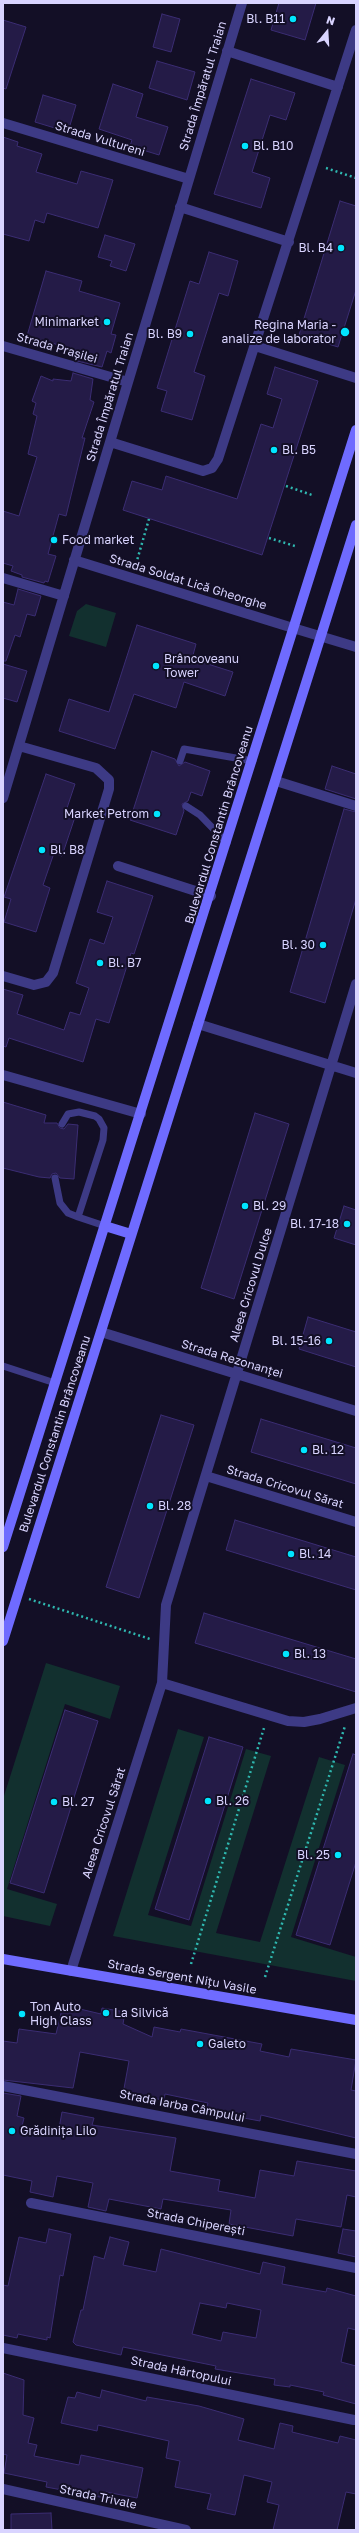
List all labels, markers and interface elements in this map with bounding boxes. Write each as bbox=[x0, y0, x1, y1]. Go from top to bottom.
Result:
place label: Bl. B11 bbox=[246, 12, 285, 26]
north arrow bbox=[307, 12, 347, 52]
text: N bbox=[325, 13, 337, 28]
marker: Bl. B11 bbox=[288, 14, 298, 24]
street label: Strada Împăratul Traian bbox=[176, 20, 230, 152]
street label: Strada Vultureni bbox=[53, 118, 147, 160]
place label: Bl. B10 bbox=[253, 139, 293, 153]
marker: Bl. B10 bbox=[240, 141, 250, 151]
place label: Bl. B4 bbox=[299, 241, 333, 255]
marker: Bl. B4 bbox=[336, 243, 346, 253]
place label: Minimarket bbox=[34, 315, 99, 329]
marker: Minimarket bbox=[102, 317, 112, 327]
place label: Regina Maria - analize de laborator bbox=[221, 318, 336, 346]
marker: Regina Maria - analize de laborator bbox=[339, 326, 351, 338]
place label: Bl. B9 bbox=[148, 327, 182, 341]
marker: Bl. B9 bbox=[185, 329, 195, 339]
street label: Strada Prașilei bbox=[15, 330, 99, 366]
street label: Strada Împăratul Traian bbox=[83, 331, 137, 463]
place label: Bl. B5 bbox=[282, 443, 316, 457]
marker: Bl. B5 bbox=[269, 445, 279, 455]
place label: Food market bbox=[62, 533, 134, 547]
marker: Food market bbox=[49, 535, 59, 545]
street label: Strada Soldat Lică Gheorghe bbox=[108, 551, 268, 613]
place label: Brâncoveanu Tower bbox=[164, 652, 239, 680]
marker: Brâncoveanu Tower bbox=[151, 661, 161, 671]
street label: Bulevardul Constantin Brâncoveanu bbox=[182, 724, 256, 926]
place label: Market Petrom bbox=[64, 807, 149, 821]
marker: Market Petrom bbox=[152, 809, 162, 819]
place label: Bl. B8 bbox=[50, 843, 84, 857]
marker: Bl. B8 bbox=[37, 845, 47, 855]
place label: Bl. 30 bbox=[281, 938, 315, 952]
marker: Bl. 30 bbox=[318, 940, 328, 950]
place label: Bl. B7 bbox=[108, 956, 141, 970]
marker: Bl. B7 bbox=[95, 958, 105, 968]
place label: Bl. 29 bbox=[253, 1199, 286, 1213]
marker: Bl. 29 bbox=[240, 1201, 250, 1211]
place label: Bl. 17-18 bbox=[290, 1217, 339, 1231]
marker: Bl. 17-18 bbox=[342, 1219, 352, 1229]
street label: Aleea Cricovul Dulce bbox=[227, 1226, 275, 1344]
street label: Bulevardul Constantin Brâncoveanu bbox=[16, 1334, 94, 1534]
place label: Bl. 15-16 bbox=[272, 1334, 321, 1348]
marker: Bl. 15-16 bbox=[324, 1336, 334, 1346]
street label: Strada Rezonanței bbox=[179, 1337, 285, 1381]
place label: Bl. 12 bbox=[312, 1443, 344, 1457]
marker: Bl. 12 bbox=[299, 1445, 309, 1455]
street label: Strada Cricovul Sărat bbox=[225, 1462, 345, 1512]
place label: Bl. 28 bbox=[158, 1499, 191, 1513]
marker: Bl. 28 bbox=[145, 1501, 155, 1511]
place label: Bl. 14 bbox=[299, 1547, 331, 1561]
marker: Bl. 14 bbox=[286, 1549, 296, 1559]
place label: Bl. 13 bbox=[294, 1647, 326, 1661]
marker: Bl. 13 bbox=[281, 1649, 291, 1659]
street label: Aleea Cricovul Sărat bbox=[79, 1766, 129, 1880]
place label: Bl. 26 bbox=[216, 1794, 249, 1808]
place label: Bl. 27 bbox=[62, 1795, 94, 1809]
marker: Bl. 26 bbox=[203, 1796, 213, 1806]
marker: Bl. 27 bbox=[49, 1797, 59, 1807]
place label: Bl. 25 bbox=[297, 1848, 330, 1862]
marker: Bl. 25 bbox=[333, 1850, 343, 1860]
street label: Strada Sergent Nițu Vasile bbox=[106, 1957, 258, 1997]
place label: Ton Auto High Class bbox=[30, 2000, 92, 2028]
place label: La Silvică bbox=[114, 2006, 168, 2020]
marker: La Silvică bbox=[101, 2008, 111, 2018]
marker: Ton Auto High Class bbox=[17, 2009, 27, 2019]
place label: Galeto bbox=[208, 2037, 246, 2051]
marker: Galeto bbox=[195, 2039, 205, 2049]
street label: Strada Iarba Câmpului bbox=[118, 2087, 246, 2125]
place label: Grădinița Lilo bbox=[20, 2124, 97, 2138]
marker: Grădinița Lilo bbox=[7, 2126, 17, 2136]
street label: Strada Chiperești bbox=[146, 2205, 246, 2239]
street label: Strada Hârtopului bbox=[129, 2353, 233, 2389]
street label: Strada Trivale bbox=[58, 2482, 138, 2512]

